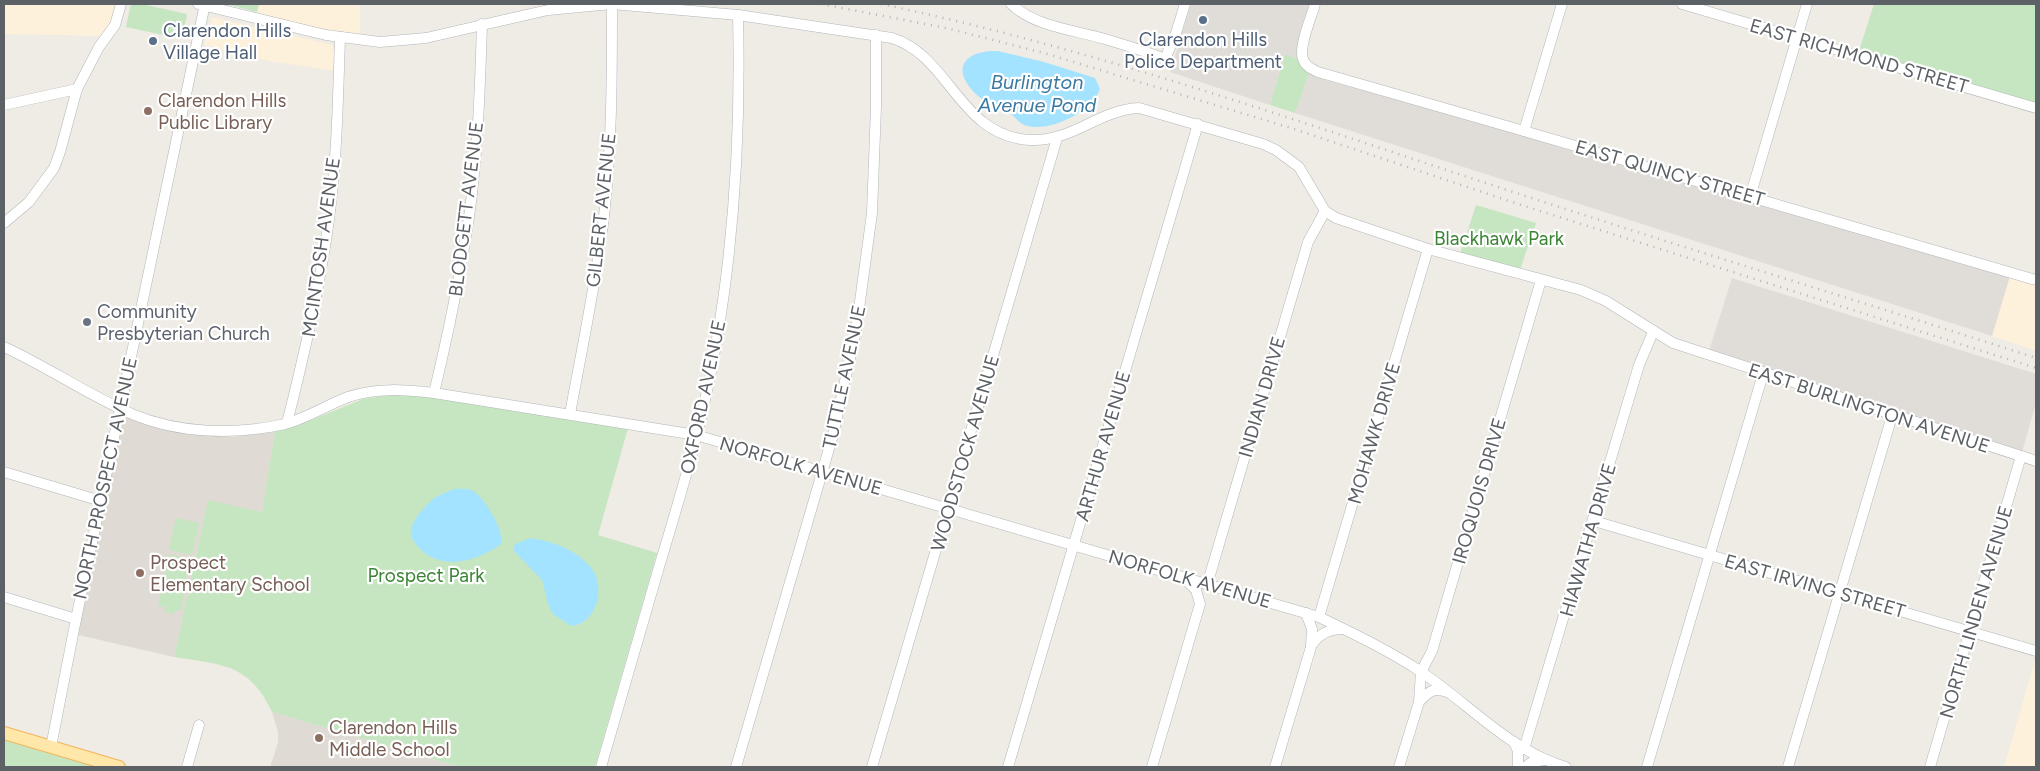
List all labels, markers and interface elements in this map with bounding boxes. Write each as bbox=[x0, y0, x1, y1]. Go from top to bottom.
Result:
marker: Clarendon Hills Police Department bbox=[1197, 14, 1209, 26]
street label: EAST RICHMOND STREET bbox=[1747, 14, 1971, 98]
place label: Clarendon Hills Village Hall bbox=[163, 19, 291, 64]
place label: Clarendon Hills Police Department bbox=[1124, 28, 1282, 73]
marker: Clarendon Hills Village Hall bbox=[147, 35, 159, 47]
water label: Burlington Avenue Pond bbox=[977, 70, 1097, 117]
place label: Clarendon Hills Public Library bbox=[158, 89, 286, 134]
marker: Clarendon Hills Public Library bbox=[142, 105, 154, 117]
street label: BLODGETT AVENUE bbox=[444, 120, 488, 298]
street label: GILBERT AVENUE bbox=[581, 132, 621, 288]
street label: EAST QUINCY STREET bbox=[1573, 135, 1768, 211]
street label: MCINTOSH AVENUE bbox=[297, 156, 345, 338]
park label: Blackhawk Park bbox=[1434, 227, 1565, 250]
place label: Community Presbyterian Church bbox=[97, 300, 270, 345]
street label: TUTTLE AVENUE bbox=[818, 303, 870, 451]
marker: Community Presbyterian Church bbox=[81, 316, 93, 328]
street label: OXFORD AVENUE bbox=[675, 318, 731, 476]
street label: INDIAN DRIVE bbox=[1234, 334, 1290, 460]
street label: WOODSTOCK AVENUE bbox=[926, 352, 1004, 554]
street label: NORTH PROSPECT AVENUE bbox=[68, 355, 142, 601]
street label: EAST BURLINGTON AVENUE bbox=[1745, 358, 1993, 458]
street label: MOHAWK DRIVE bbox=[1343, 359, 1405, 507]
street label: ARTHUR AVENUE bbox=[1071, 368, 1135, 524]
street label: IROQUOIS DRIVE bbox=[1447, 415, 1511, 567]
street label: NORFOLK AVENUE bbox=[717, 432, 885, 500]
street label: HIAWATHA DRIVE bbox=[1555, 461, 1621, 619]
street label: NORTH LINDEN AVENUE bbox=[1935, 503, 2017, 721]
street label: NORFOLK AVENUE bbox=[1106, 545, 1274, 613]
street label: EAST IRVING STREET bbox=[1722, 549, 1909, 623]
place label: Prospect Elementary School bbox=[150, 551, 310, 596]
park label: Prospect Park bbox=[367, 564, 485, 587]
marker: Prospect Elementary School bbox=[134, 567, 146, 579]
place label: Clarendon Hills Middle School bbox=[329, 716, 457, 761]
marker: Clarendon Hills Middle School bbox=[313, 732, 325, 744]

